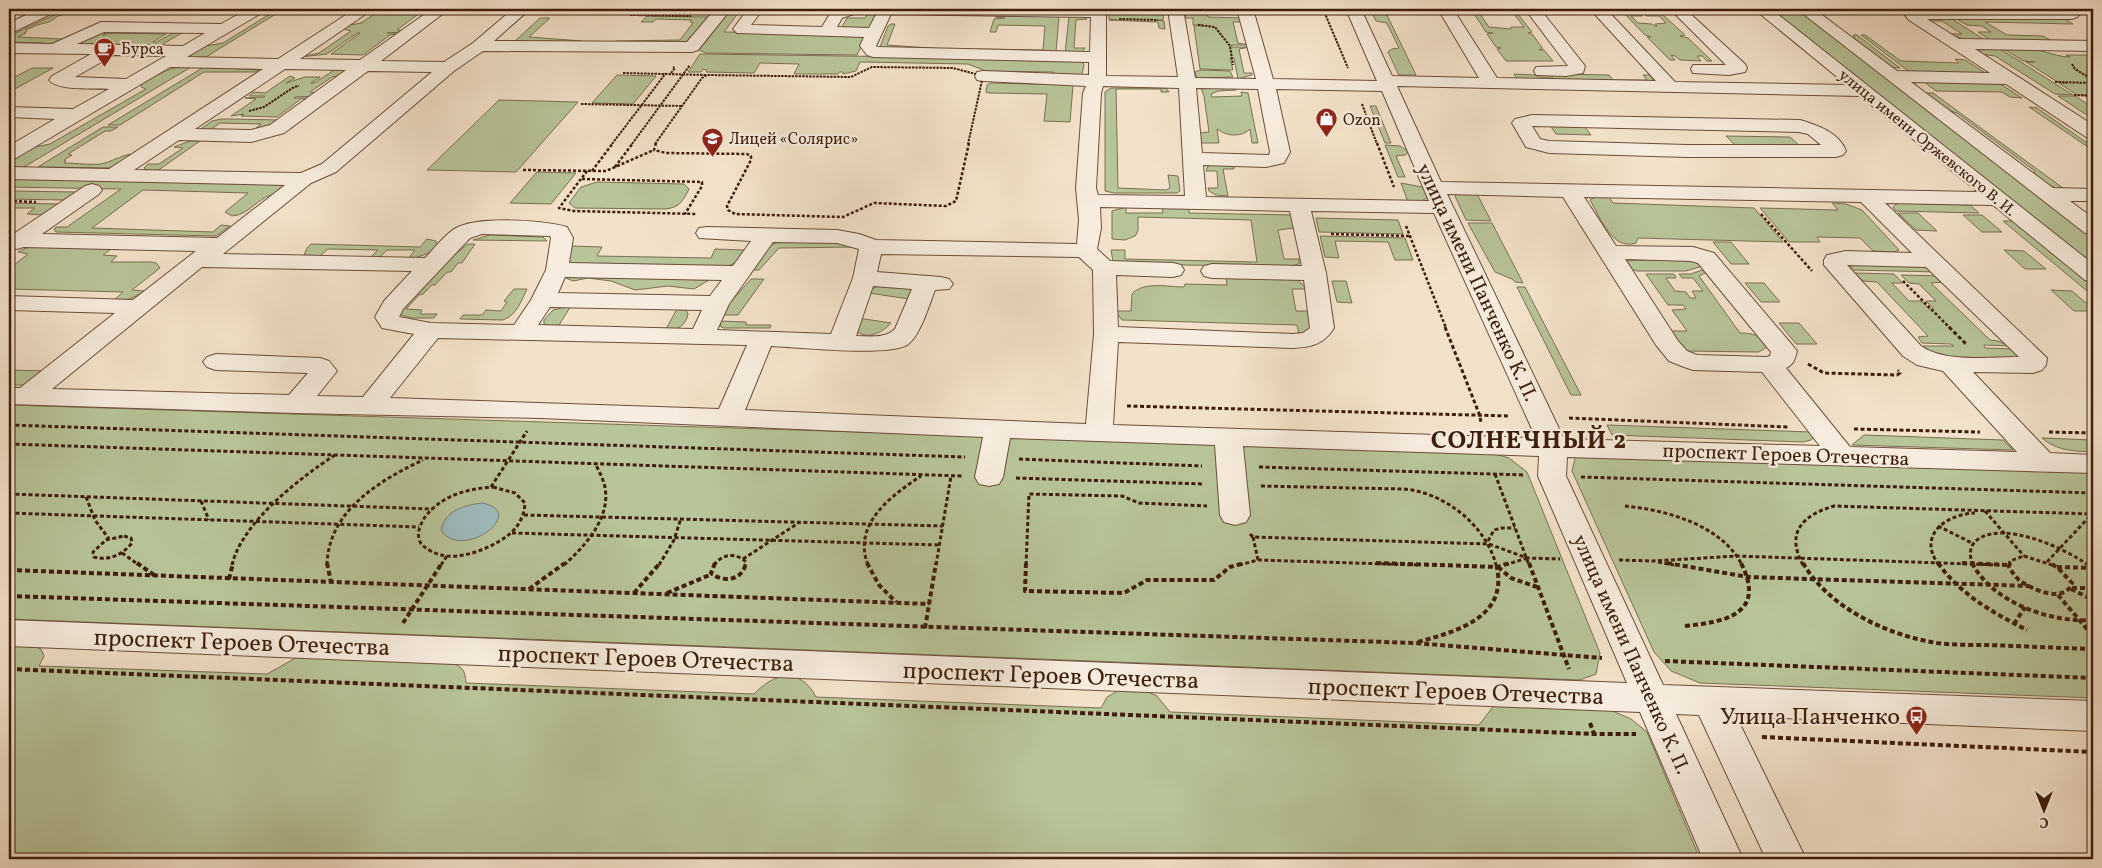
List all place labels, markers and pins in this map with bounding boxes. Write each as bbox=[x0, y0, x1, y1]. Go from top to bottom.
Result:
cafe icon: Бурса bbox=[93, 36, 117, 67]
place label: Бурса bbox=[121, 39, 164, 61]
shop icon: Ozon bbox=[1315, 107, 1339, 138]
place label: Ozon bbox=[1343, 110, 1381, 132]
school or university icon: Лицей «Солярис» bbox=[701, 126, 725, 157]
place label: Лицей «Солярис» bbox=[729, 129, 858, 151]
place label: Улица Панченко bbox=[1720, 701, 1900, 735]
bus stop icon: Улица Панченко bbox=[1904, 704, 1928, 735]

